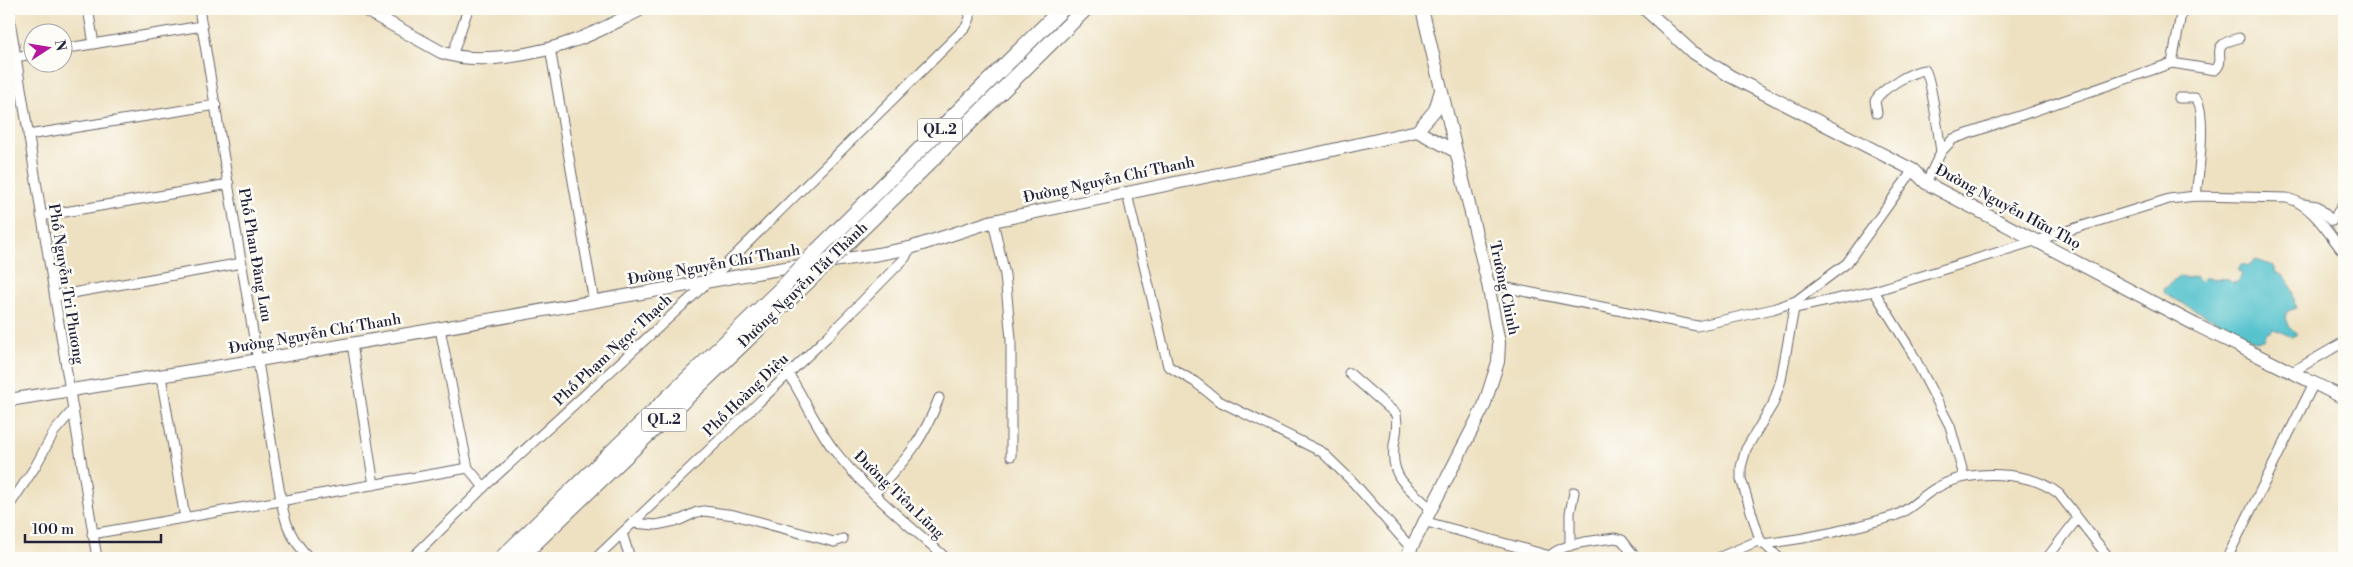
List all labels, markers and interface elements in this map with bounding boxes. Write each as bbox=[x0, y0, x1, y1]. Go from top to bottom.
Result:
north arrow bbox=[22, 22, 72, 72]
text: N bbox=[50, 38, 70, 53]
road number: QL.2 bbox=[918, 118, 962, 142]
street label: Đường Nguyễn Chí Thanh bbox=[1022, 153, 1196, 207]
street label: Đường Nguyễn Hữu Thọ bbox=[1932, 160, 2084, 254]
street label: Phố Phan Đăng Lưu bbox=[234, 187, 276, 324]
street label: Phố Nguyễn Tri Phương bbox=[44, 202, 88, 366]
street label: Đường Nguyễn Tất Thành bbox=[734, 218, 872, 352]
street label: Trường Chinh bbox=[1485, 239, 1523, 337]
street label: Đường Nguyễn Chí Thanh bbox=[626, 240, 802, 290]
street label: Phố Phạm Ngọc Thạch bbox=[550, 290, 676, 410]
street label: Đường Nguyễn Chí Thanh bbox=[227, 309, 403, 359]
street label: Phố Hoàng Diệu bbox=[699, 349, 793, 440]
road number: QL.2 bbox=[642, 408, 686, 432]
street label: Đường Tiên Lũng bbox=[850, 447, 948, 543]
scale bar bbox=[25, 512, 161, 544]
text: 100 m bbox=[32, 520, 74, 539]

